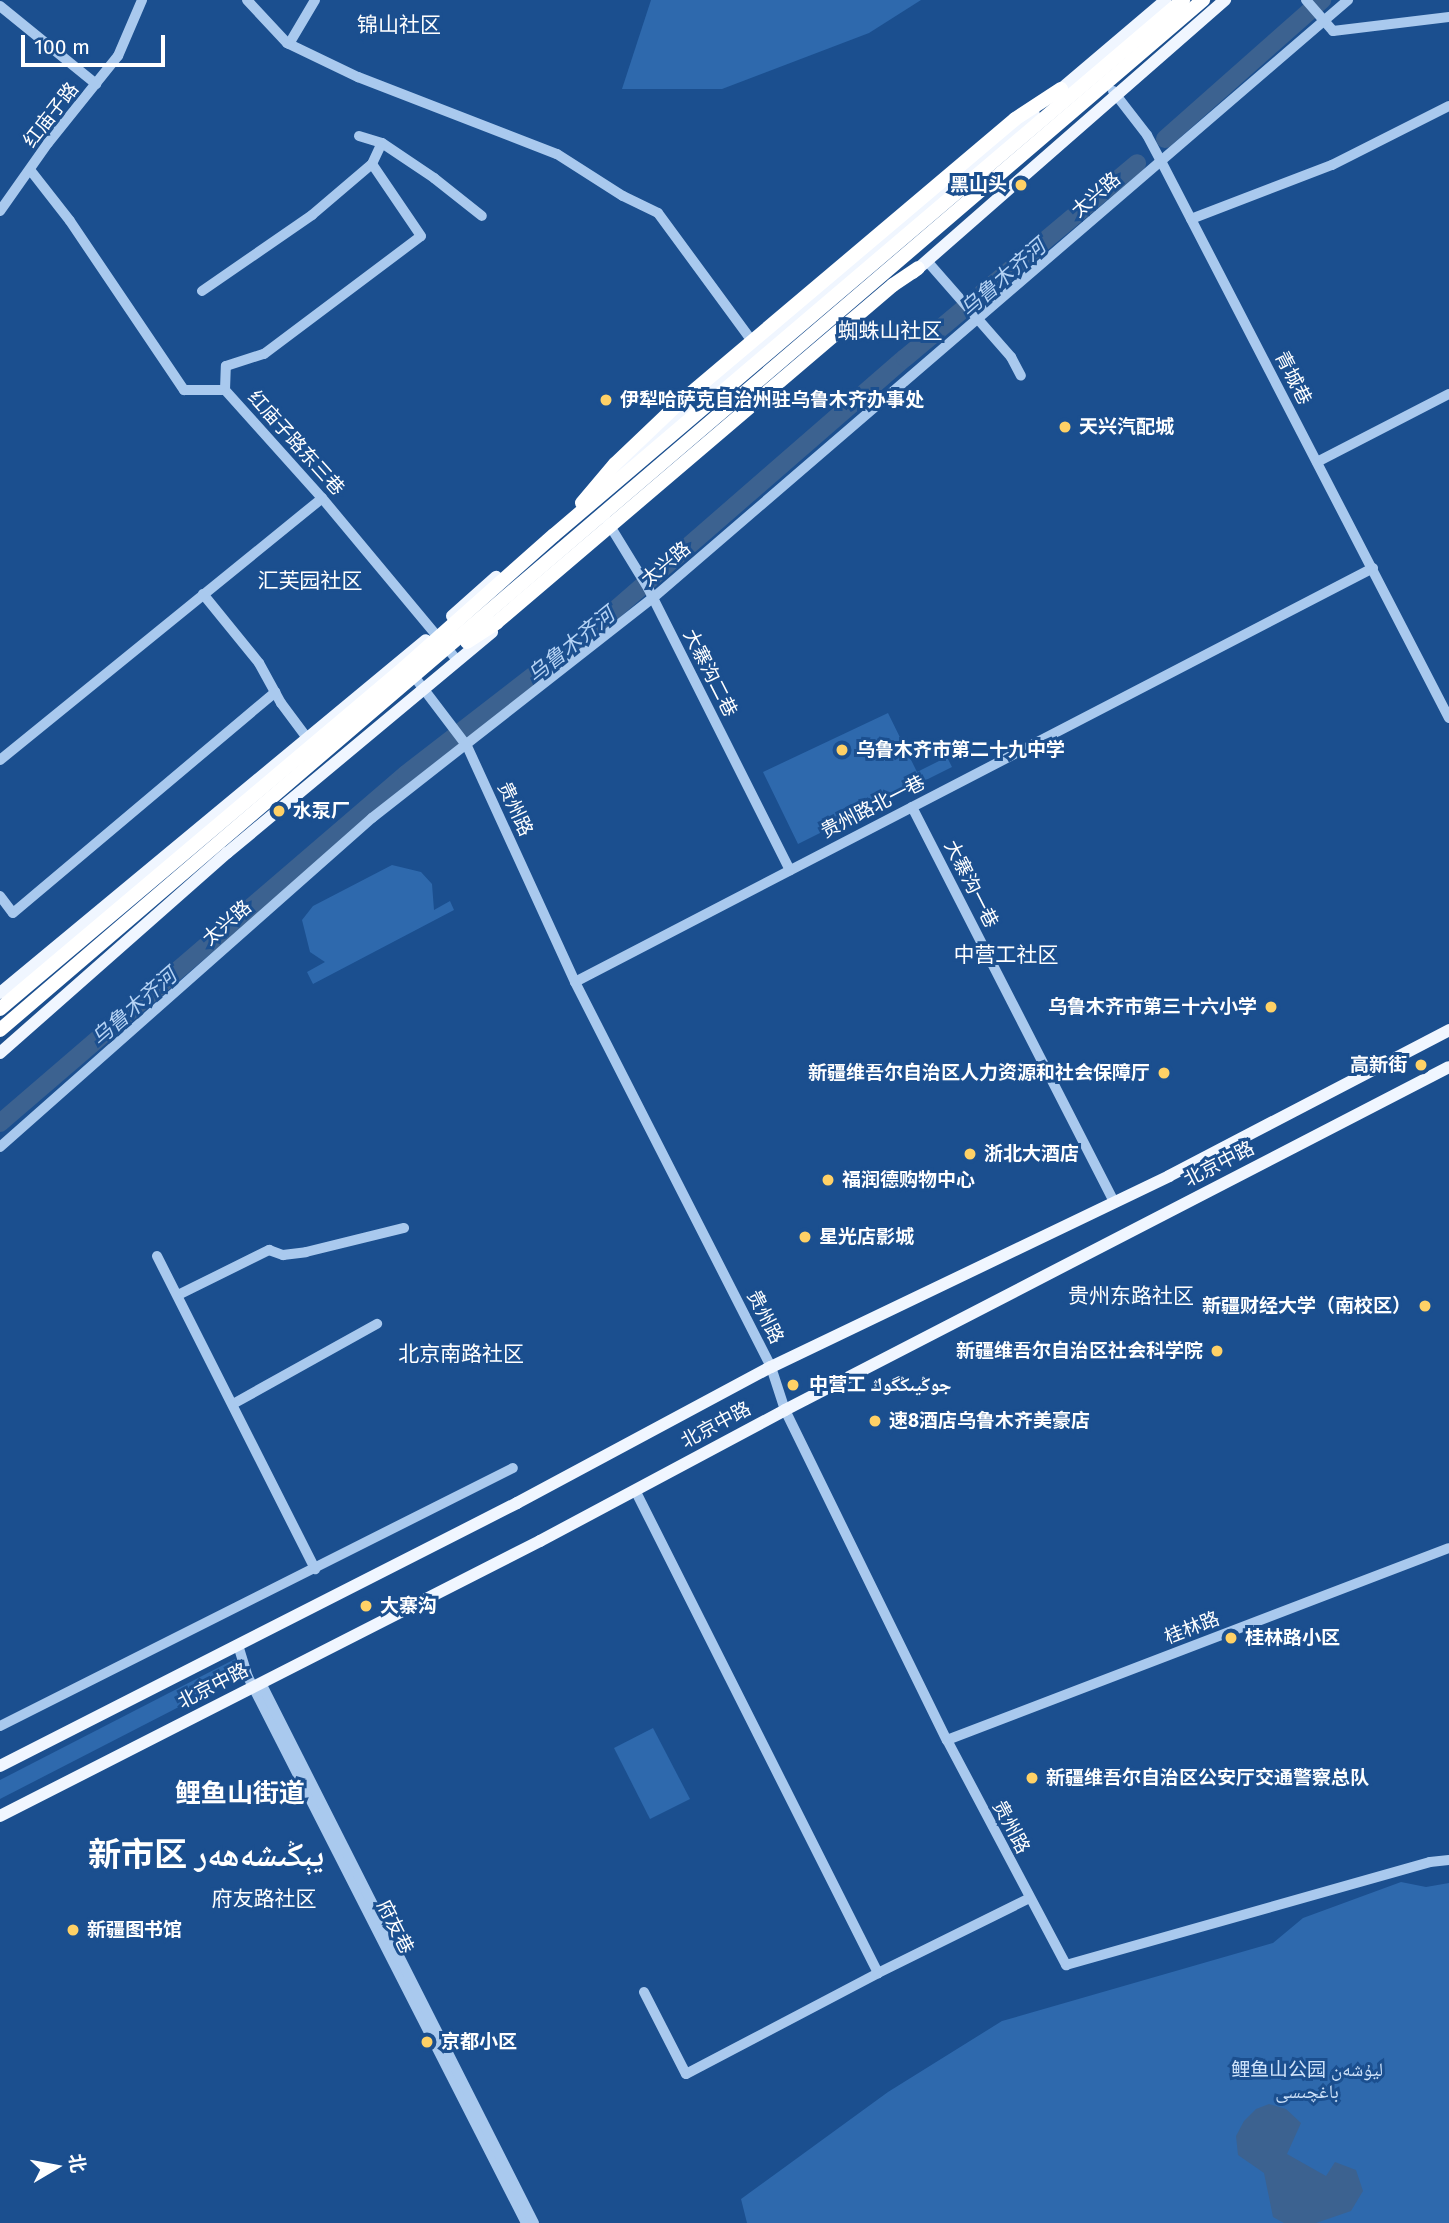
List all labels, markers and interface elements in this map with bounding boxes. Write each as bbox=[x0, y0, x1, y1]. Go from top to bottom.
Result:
district label: 锦山社区 bbox=[357, 12, 441, 38]
scale bar bbox=[24, 21, 168, 65]
text: 100 m bbox=[34, 34, 90, 60]
street label: 红庙子路 bbox=[19, 78, 83, 152]
street label: 太兴路 bbox=[1067, 168, 1125, 222]
place label: 黑山头 bbox=[950, 174, 1007, 196]
marker: 黑山头 bbox=[1013, 177, 1029, 193]
water label: 乌鲁木齐河 bbox=[955, 234, 1051, 322]
district label: 蜘蛛山社区 bbox=[838, 318, 942, 344]
street label: 青城巷 bbox=[1270, 347, 1316, 409]
street label: 红庙子路东三巷 bbox=[243, 386, 349, 500]
place label: 伊犁哈萨克自治州驻乌鲁木齐办事处 bbox=[620, 389, 924, 411]
marker: 伊犁哈萨克自治州驻乌鲁木齐办事处 bbox=[598, 392, 614, 408]
place label: 天兴汽配城 bbox=[1079, 416, 1174, 438]
marker: 天兴汽配城 bbox=[1057, 419, 1073, 435]
street label: 太兴路 bbox=[637, 537, 695, 591]
district label: 汇芙园社区 bbox=[258, 568, 362, 594]
water label: 乌鲁木齐河 bbox=[522, 602, 620, 688]
street label: 大寨沟二巷 bbox=[678, 626, 742, 720]
place label: 乌鲁木齐市第二十九中学 bbox=[856, 739, 1065, 761]
marker: 乌鲁木齐市第二十九中学 bbox=[834, 742, 850, 758]
street label: 贵州路北一巷 bbox=[817, 771, 929, 843]
street label: 贵州路 bbox=[493, 778, 537, 840]
place label: 水泵厂 bbox=[293, 800, 350, 822]
marker: 水泵厂 bbox=[271, 803, 287, 819]
street label: 大寨沟一巷 bbox=[939, 837, 1003, 931]
street label: 太兴路 bbox=[198, 896, 256, 950]
district label: 中营工社区 bbox=[954, 942, 1058, 968]
water label: 乌鲁木齐河 bbox=[86, 963, 182, 1051]
place label: 乌鲁木齐市第三十六小学 bbox=[1048, 996, 1257, 1018]
marker: 乌鲁木齐市第三十六小学 bbox=[1263, 999, 1279, 1015]
place label: 高新街 bbox=[1350, 1054, 1407, 1076]
marker: 高新街 bbox=[1413, 1057, 1429, 1073]
place label: 新疆维吾尔自治区人力资源和社会保障厅 bbox=[808, 1062, 1150, 1084]
marker: 新疆维吾尔自治区人力资源和社会保障厅 bbox=[1156, 1065, 1172, 1081]
street label: 北京中路 bbox=[1180, 1137, 1258, 1191]
place label: 浙北大酒店 bbox=[984, 1143, 1079, 1165]
marker: 浙北大酒店 bbox=[962, 1146, 978, 1162]
place label: 福润德购物中心 bbox=[842, 1169, 975, 1191]
marker: 福润德购物中心 bbox=[820, 1172, 836, 1188]
place label: 星光店影城 bbox=[819, 1226, 914, 1248]
marker: 星光店影城 bbox=[797, 1229, 813, 1245]
district label: 贵州东路社区 bbox=[1068, 1283, 1194, 1309]
street label: 贵州路 bbox=[742, 1286, 788, 1348]
place label: 新疆财经大学（南校区） bbox=[1202, 1295, 1411, 1317]
marker: 新疆财经大学（南校区） bbox=[1417, 1298, 1433, 1314]
place label: 新疆维吾尔自治区社会科学院 bbox=[956, 1340, 1203, 1362]
district label: 北京南路社区 bbox=[398, 1341, 524, 1367]
marker: 新疆维吾尔自治区社会科学院 bbox=[1209, 1343, 1225, 1359]
place label: 中营工 جوڭيىڭگوڭ bbox=[809, 1374, 952, 1396]
marker: 中营工 جوڭيىڭگوڭ bbox=[783, 1375, 803, 1395]
street label: 北京中路 bbox=[677, 1397, 755, 1453]
place label: 速8酒店乌鲁木齐美豪店 bbox=[889, 1410, 1090, 1432]
marker: 速8酒店乌鲁木齐美豪店 bbox=[867, 1413, 883, 1429]
place label: 大寨沟 bbox=[380, 1595, 437, 1617]
marker: 大寨沟 bbox=[358, 1598, 374, 1614]
street label: 桂林路 bbox=[1161, 1607, 1223, 1649]
place label: 桂林路小区 bbox=[1245, 1627, 1340, 1649]
marker: 桂林路小区 bbox=[1223, 1630, 1239, 1646]
street label: 北京中路 bbox=[174, 1659, 252, 1713]
place label: 新疆维吾尔自治区公安厅交通警察总队 bbox=[1046, 1767, 1369, 1789]
marker: 新疆维吾尔自治区公安厅交通警察总队 bbox=[1024, 1770, 1040, 1786]
district label: 鲤鱼山街道 bbox=[175, 1778, 305, 1810]
street label: 贵州路 bbox=[988, 1796, 1034, 1858]
district label: 新市区 يېڭىشەھەر bbox=[88, 1836, 324, 1876]
district label: 府友路社区 bbox=[212, 1886, 316, 1912]
street label: 府友巷 bbox=[372, 1896, 418, 1958]
place label: 新疆图书馆 bbox=[87, 1919, 182, 1941]
marker: 新疆图书馆 bbox=[65, 1922, 81, 1938]
place label: 京都小区 bbox=[441, 2031, 517, 2053]
marker: 京都小区 bbox=[419, 2034, 435, 2050]
park label: 鲤鱼山公园 ليۇشەن باغچىسى bbox=[1231, 2059, 1383, 2103]
north arrow bbox=[21, 2132, 91, 2202]
text: 北 bbox=[64, 2152, 90, 2175]

